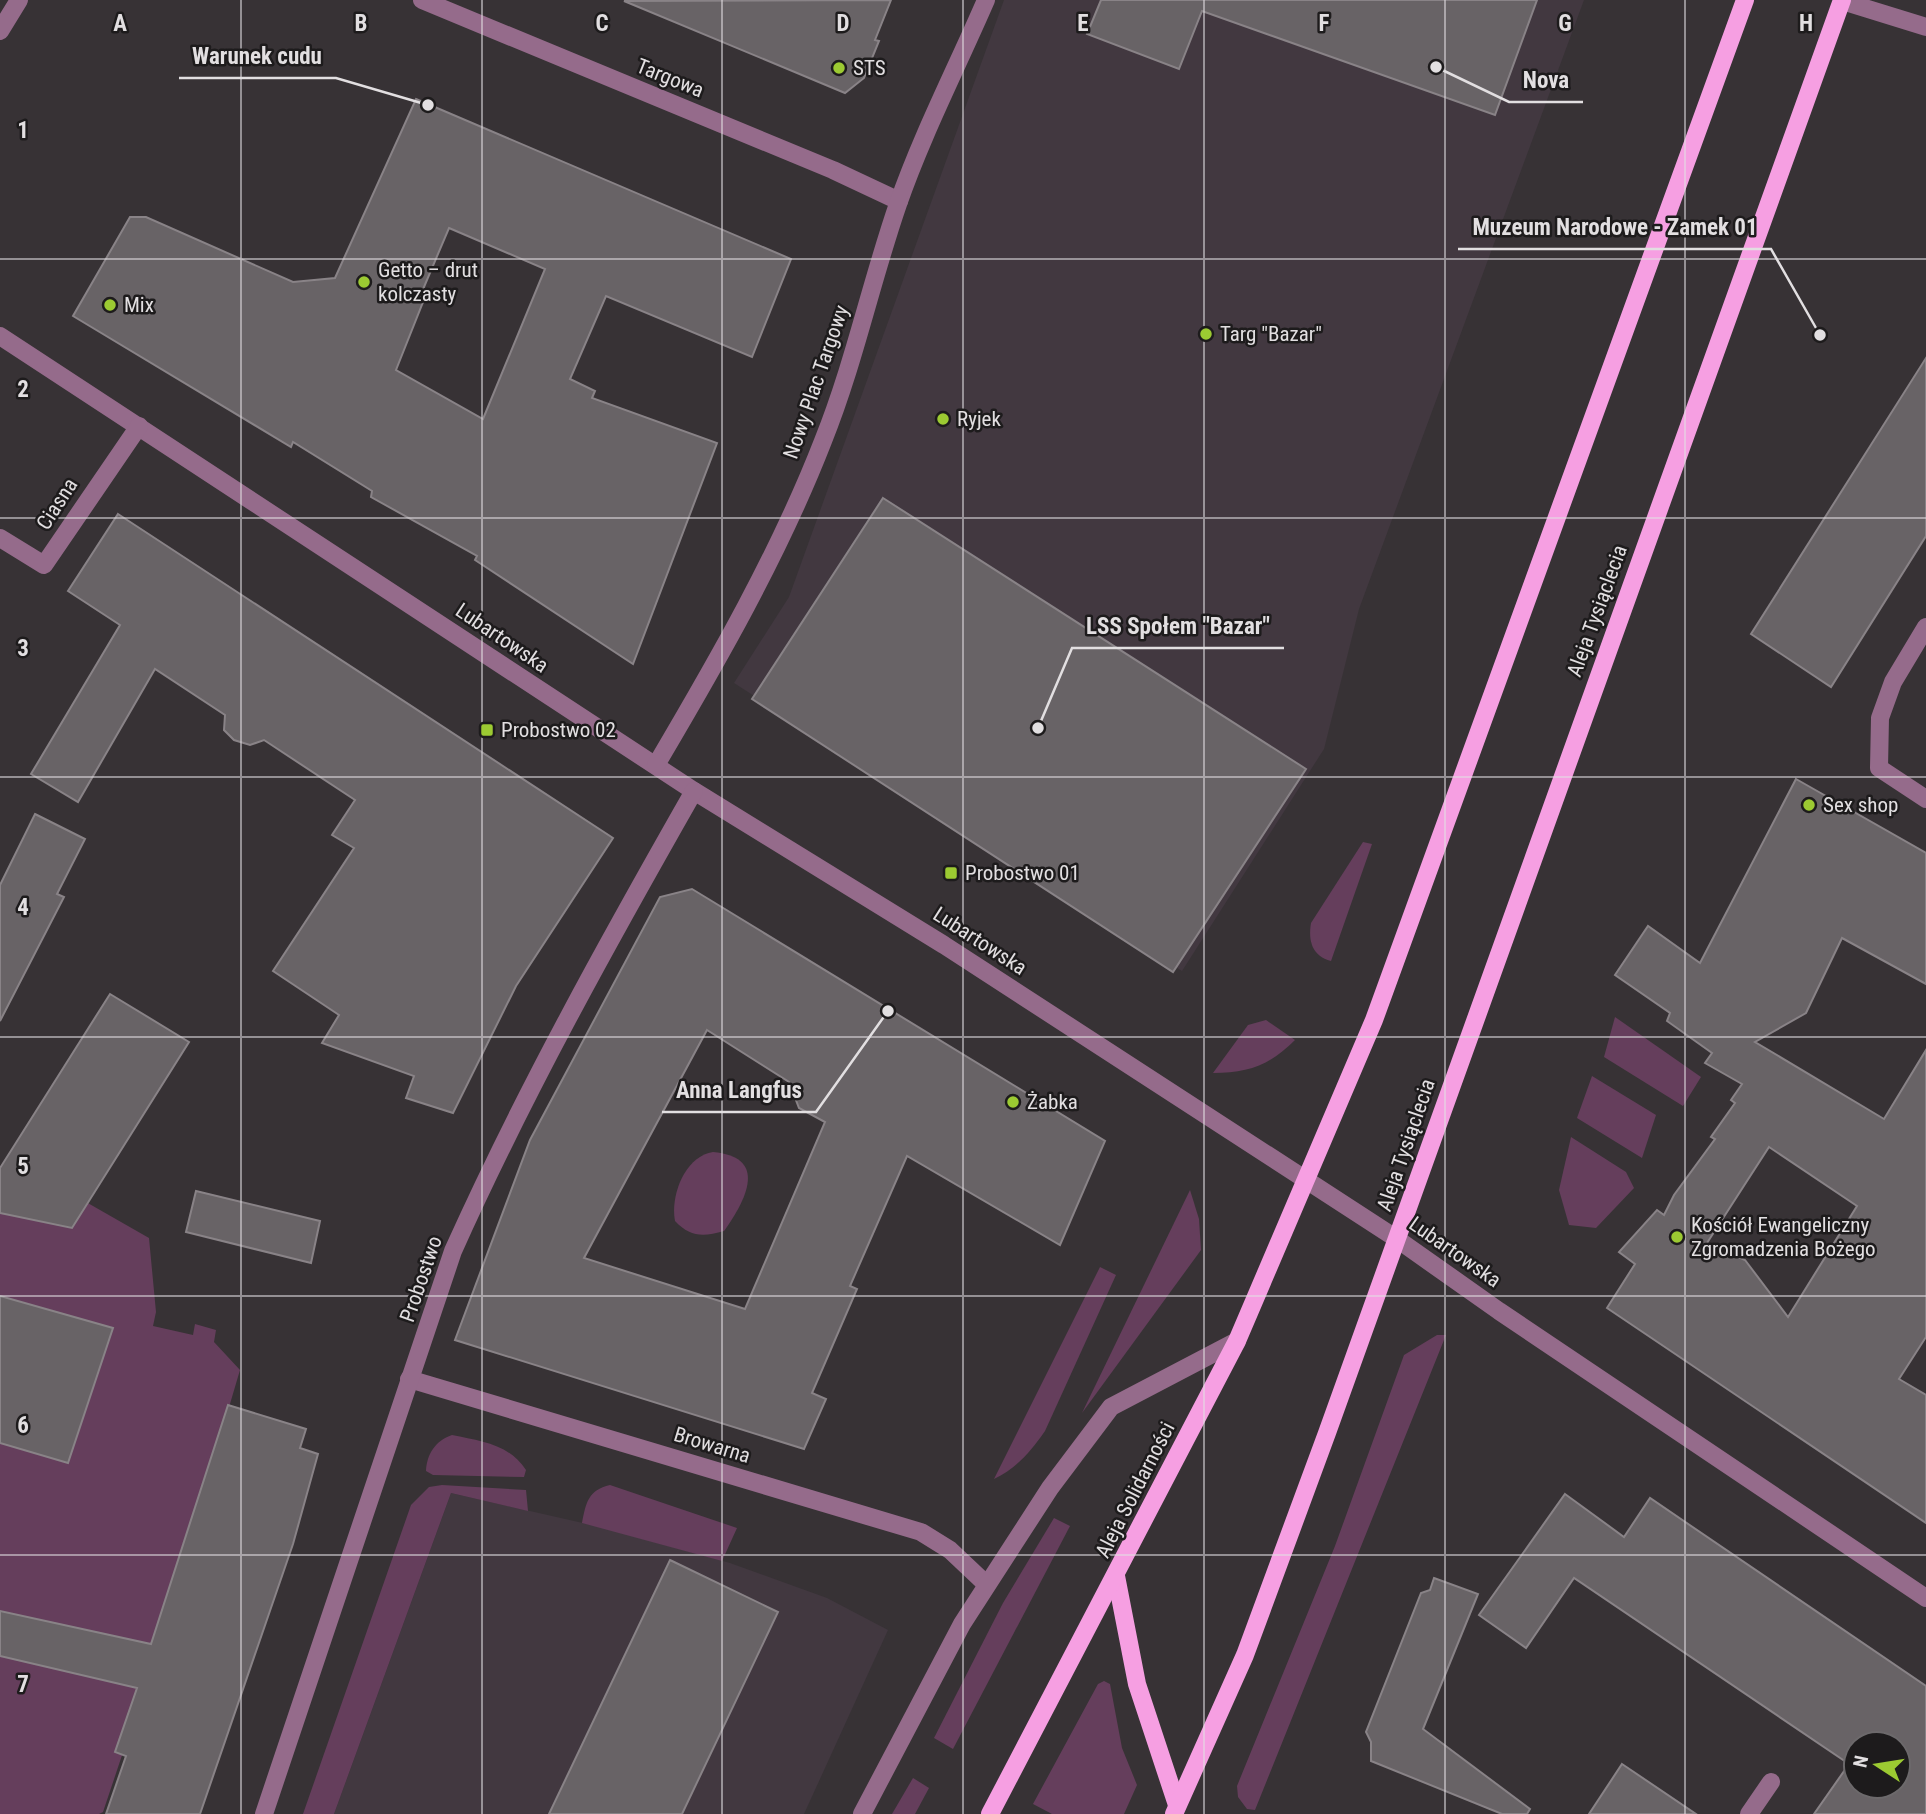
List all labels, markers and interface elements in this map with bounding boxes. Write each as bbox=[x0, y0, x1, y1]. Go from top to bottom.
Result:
text: A bbox=[113, 10, 127, 37]
text: B bbox=[355, 10, 367, 37]
text: C bbox=[595, 10, 609, 37]
text: D bbox=[837, 10, 850, 37]
text: E bbox=[1077, 10, 1089, 37]
text: F bbox=[1319, 10, 1330, 37]
text: G bbox=[1558, 10, 1572, 37]
text: H bbox=[1799, 10, 1813, 37]
callout: Warunek cudu bbox=[179, 34, 336, 78]
text: Warunek cudu bbox=[192, 43, 322, 70]
street label: Targowa bbox=[633, 54, 707, 102]
place label: STS bbox=[853, 56, 886, 80]
callout: Nova bbox=[1509, 58, 1583, 102]
marker: STS bbox=[831, 60, 847, 76]
text: Nova bbox=[1523, 67, 1569, 94]
text: 1 bbox=[17, 117, 29, 144]
callout: Muzeum Narodowe - Zamek 01 bbox=[1458, 205, 1771, 249]
text: Muzeum Narodowe - Zamek 01 bbox=[1472, 214, 1758, 241]
place label: Getto – drut kolczasty bbox=[378, 258, 478, 306]
marker: Getto – drut kolczasty bbox=[356, 274, 372, 290]
place label: Mix bbox=[124, 293, 154, 317]
marker: Mix bbox=[102, 297, 118, 313]
street label: Nowy Plac Targowy bbox=[778, 302, 854, 462]
place label: Targ "Bazar" bbox=[1220, 322, 1322, 346]
marker: Targ "Bazar" bbox=[1198, 326, 1214, 342]
text: 2 bbox=[17, 376, 29, 403]
place label: Ryjek bbox=[957, 407, 1001, 431]
marker: Ryjek bbox=[935, 411, 951, 427]
street label: Ciasna bbox=[32, 474, 82, 534]
street label: Aleja Tysiąclecia bbox=[1562, 542, 1632, 680]
street label: Lubartowska bbox=[451, 598, 553, 678]
callout: LSS Społem "Bazar" bbox=[1072, 604, 1284, 648]
text: LSS Społem "Bazar" bbox=[1086, 613, 1270, 640]
text: 3 bbox=[17, 635, 29, 662]
place label: Probostwo 02 bbox=[501, 718, 616, 742]
marker: Probostwo 02 bbox=[479, 722, 495, 738]
place label: Sex shop bbox=[1823, 793, 1898, 817]
marker: Sex shop bbox=[1801, 797, 1817, 813]
place label: Probostwo 01 bbox=[965, 861, 1080, 885]
marker: Probostwo 01 bbox=[943, 865, 959, 881]
text: 4 bbox=[17, 894, 29, 921]
street label: Lubartowska bbox=[929, 902, 1031, 980]
callout: Anna Langfus bbox=[662, 1068, 816, 1112]
street label: Aleja Tysiąclecia bbox=[1372, 1076, 1440, 1214]
text: Anna Langfus bbox=[676, 1077, 802, 1104]
place label: Żabka bbox=[1027, 1090, 1078, 1114]
marker: Żabka bbox=[1005, 1094, 1021, 1110]
text: 5 bbox=[17, 1153, 29, 1180]
street label: Lubartowska bbox=[1405, 1212, 1505, 1292]
place label: Kościół Ewangeliczny Zgromadzenia Bożego bbox=[1691, 1213, 1876, 1261]
marker: Kościół Ewangeliczny Zgromadzenia Bożego bbox=[1669, 1229, 1685, 1245]
street label: Probostwo bbox=[395, 1233, 447, 1325]
text: 6 bbox=[17, 1412, 29, 1439]
street label: Aleja Solidarności bbox=[1090, 1418, 1180, 1562]
street label: Browarna bbox=[671, 1422, 753, 1468]
text: 7 bbox=[17, 1671, 29, 1698]
north arrow bbox=[1842, 1730, 1912, 1800]
text: N bbox=[1848, 1753, 1873, 1770]

